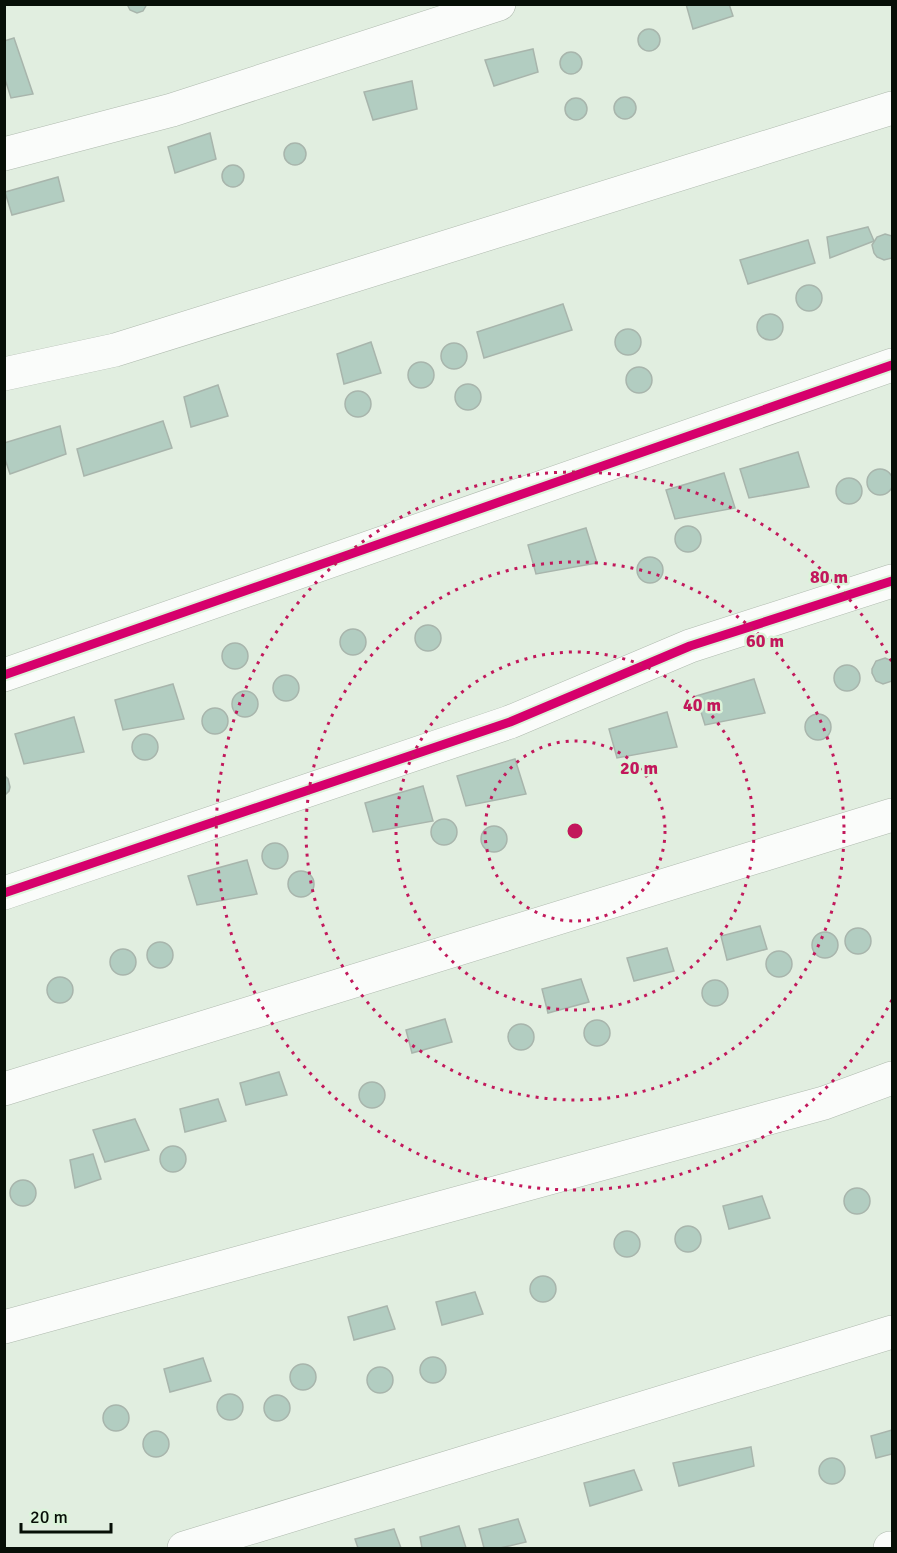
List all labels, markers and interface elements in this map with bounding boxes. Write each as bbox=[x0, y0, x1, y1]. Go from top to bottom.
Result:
text: 80 m bbox=[810, 566, 848, 588]
text: 60 m bbox=[746, 630, 784, 652]
text: 40 m bbox=[683, 694, 721, 716]
text: 20 m bbox=[620, 757, 658, 779]
centre of rings bbox=[565, 821, 585, 841]
scale bar bbox=[21, 1496, 111, 1534]
text: 20 m bbox=[30, 1506, 68, 1528]

